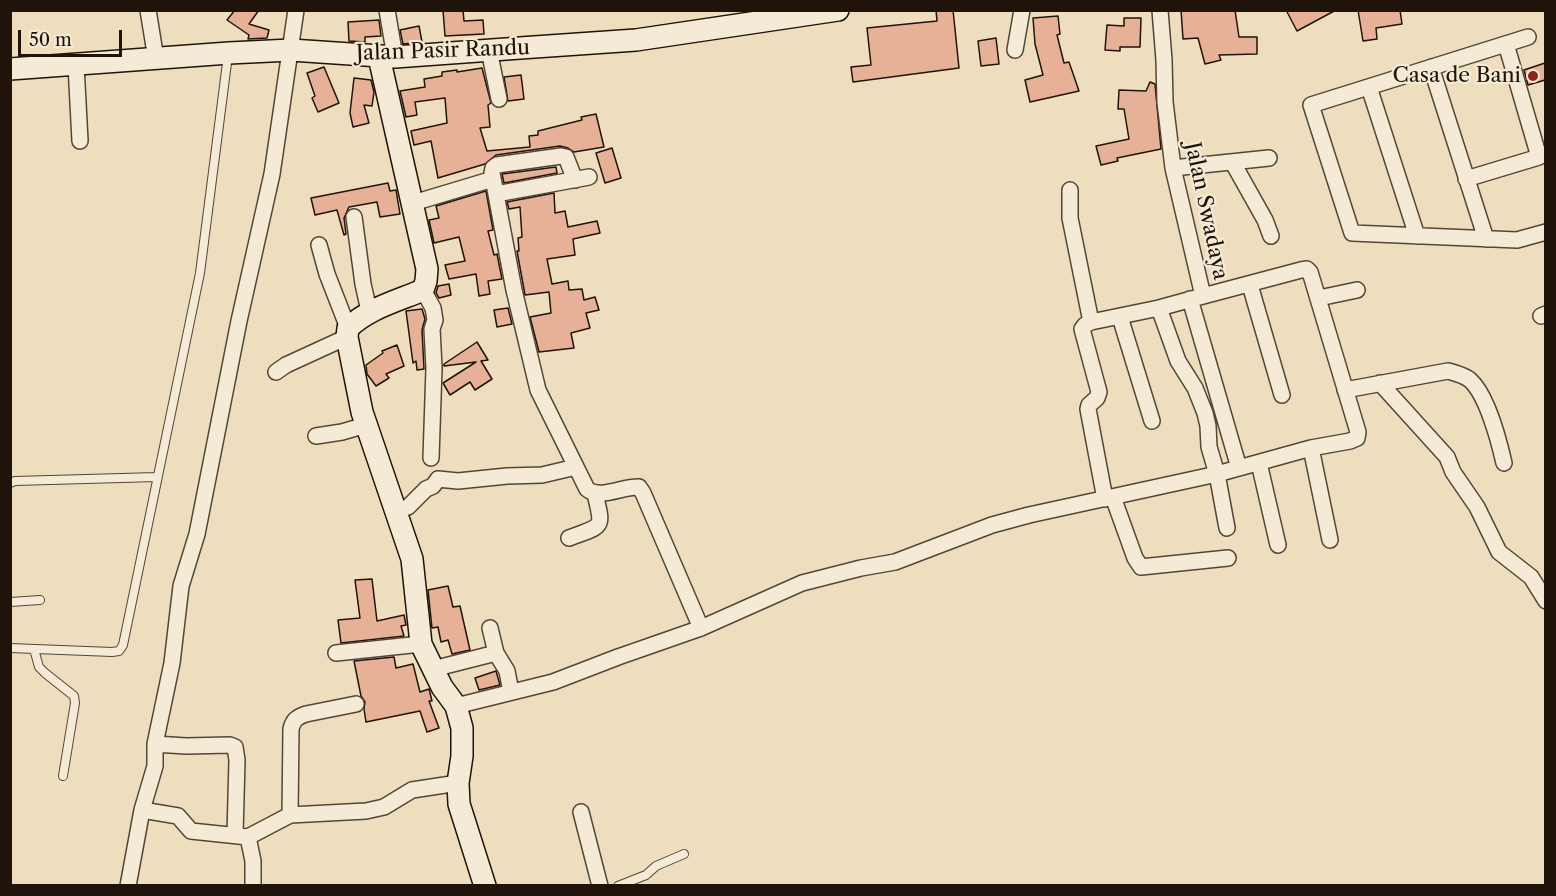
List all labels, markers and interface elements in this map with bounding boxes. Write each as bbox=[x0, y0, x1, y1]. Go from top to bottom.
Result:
scale bar bbox=[21, 18, 124, 56]
text: 50 m bbox=[29, 29, 72, 51]
street label: Jalan Pasir Randu bbox=[356, 35, 530, 67]
place label: Casa de Bani bbox=[1392, 63, 1521, 89]
marker: Casa de Bani bbox=[1526, 69, 1540, 83]
street label: Jalan Swadaya bbox=[1179, 140, 1233, 282]

